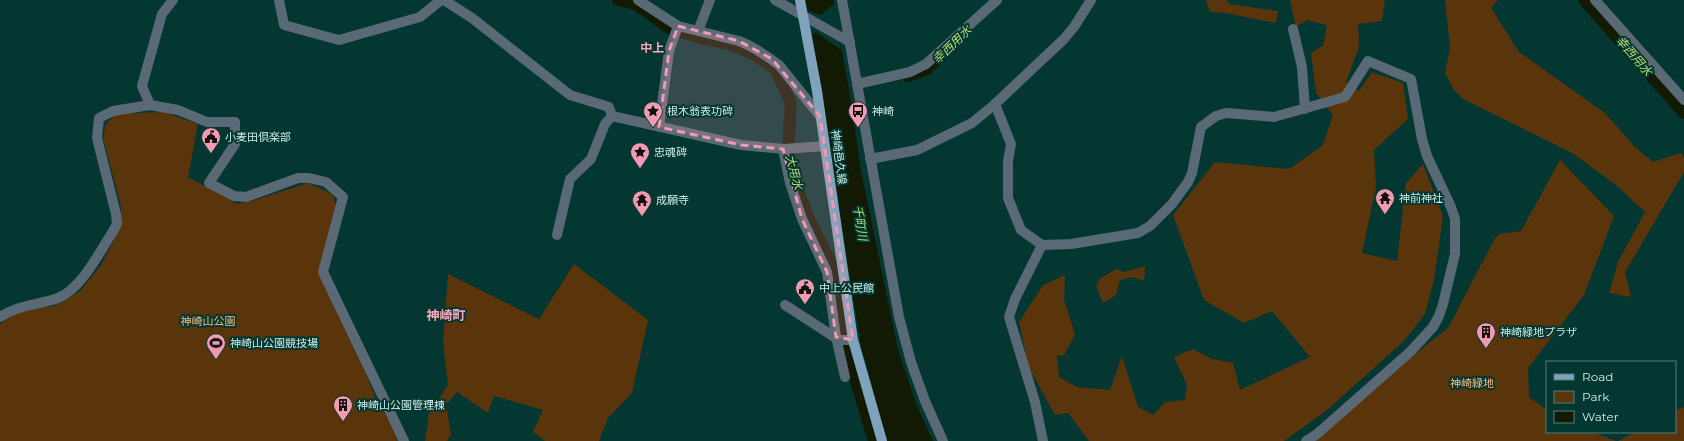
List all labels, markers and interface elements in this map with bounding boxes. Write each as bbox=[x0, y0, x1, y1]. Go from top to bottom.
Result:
water label: 幸西用水 bbox=[929, 21, 976, 67]
water label: 幸西用水 bbox=[1613, 33, 1657, 80]
district label: 中上 bbox=[640, 40, 664, 55]
place icon: 根木翁表功碑 bbox=[642, 100, 664, 128]
bus stop icon: 神崎 bbox=[847, 100, 869, 128]
place label: 根木翁表功碑 bbox=[667, 104, 733, 118]
place label: 神崎 bbox=[872, 104, 894, 118]
public building icon: 小麦田倶楽部 bbox=[200, 126, 222, 154]
street label: 神崎邑久線 bbox=[828, 129, 850, 185]
place label: 小麦田倶楽部 bbox=[225, 130, 291, 144]
place icon: 忠魂碑 bbox=[629, 141, 651, 169]
place label: 忠魂碑 bbox=[654, 145, 687, 159]
water label: 大用水 bbox=[783, 153, 807, 193]
temple icon: 神前神社 bbox=[1374, 187, 1396, 215]
temple icon: 成願寺 bbox=[631, 189, 653, 217]
place label: 神前神社 bbox=[1399, 191, 1443, 205]
place label: 成願寺 bbox=[656, 193, 689, 207]
water label: 千町川 bbox=[850, 204, 871, 244]
public building icon: 中上公民館 bbox=[794, 277, 816, 305]
place label: 中上公民館 bbox=[819, 281, 874, 295]
district label: 神崎町 bbox=[426, 307, 466, 323]
park label: 神崎山公園 bbox=[181, 314, 236, 328]
building icon: 神崎緑地プラザ bbox=[1475, 321, 1497, 349]
place label: 神崎緑地プラザ bbox=[1500, 325, 1577, 339]
sports icon: 神崎山公園競技場 bbox=[205, 332, 227, 360]
place label: 神崎山公園競技場 bbox=[230, 336, 318, 350]
legend bbox=[1546, 361, 1676, 433]
text: Road bbox=[1582, 369, 1613, 384]
park label: 神崎緑地 bbox=[1450, 376, 1494, 390]
text: Park bbox=[1582, 389, 1610, 404]
building icon: 神崎山公園管理棟 bbox=[332, 394, 354, 422]
place label: 神崎山公園管理棟 bbox=[357, 398, 445, 412]
text: Water bbox=[1582, 409, 1619, 424]

